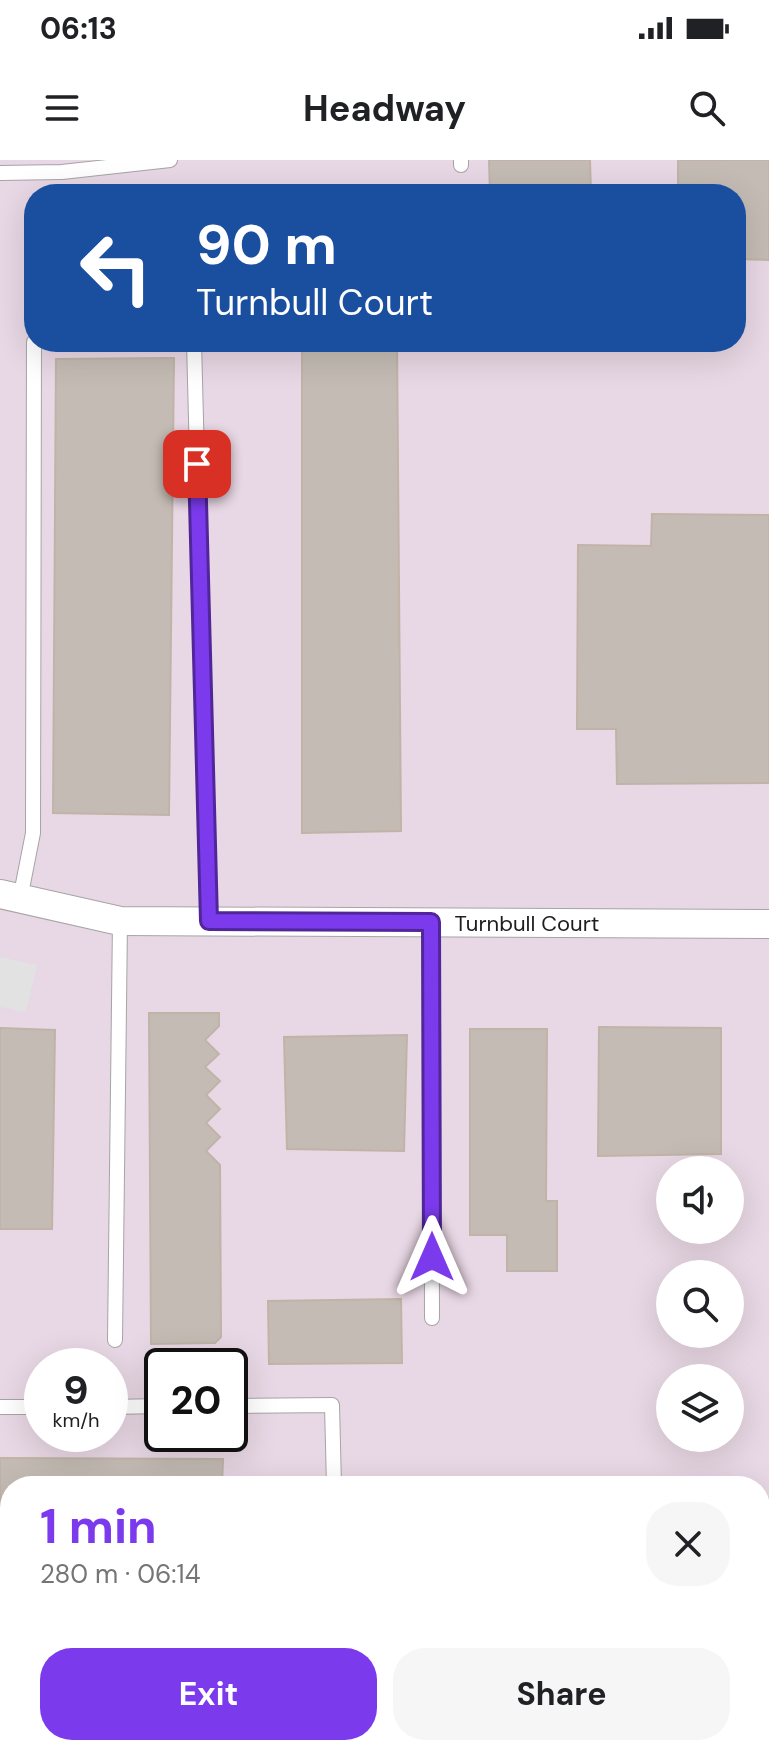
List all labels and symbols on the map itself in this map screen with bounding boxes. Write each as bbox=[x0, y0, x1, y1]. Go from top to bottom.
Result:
pin bbox=[163, 430, 231, 498]
street label: Turnbull Court bbox=[455, 909, 599, 938]
position arrow bbox=[390, 1215, 474, 1299]
speed limit sign: 20 bbox=[144, 1348, 248, 1452]

